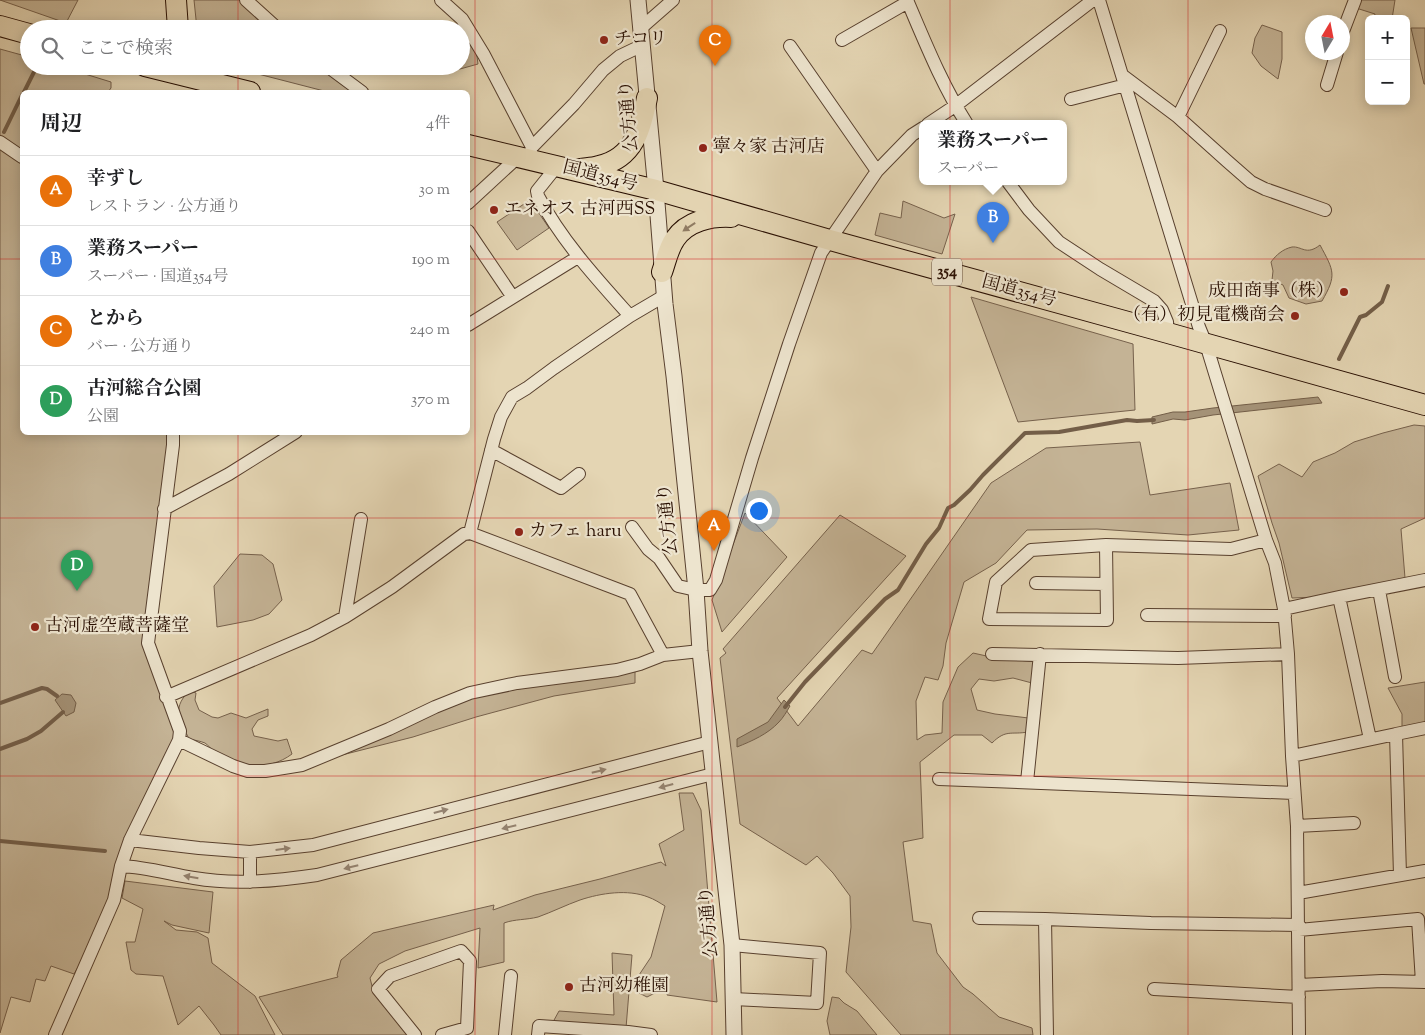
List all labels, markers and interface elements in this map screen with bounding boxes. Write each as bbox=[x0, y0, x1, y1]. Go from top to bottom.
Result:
north arrow bbox=[1305, 15, 1350, 60]
map controls bbox=[1365, 15, 1410, 105]
button: + bbox=[1365, 15, 1410, 60]
search box bbox=[20, 20, 470, 75]
pin: C bbox=[699, 25, 731, 66]
place label: チコリ bbox=[614, 27, 667, 53]
icon: search bbox=[38, 34, 66, 62]
marker: チコリ bbox=[598, 34, 610, 46]
text: ここで検索 bbox=[78, 36, 173, 63]
button: − bbox=[1365, 60, 1410, 105]
street label: 公方通り bbox=[614, 79, 646, 153]
text: 周辺 bbox=[40, 110, 82, 140]
text: 4件 bbox=[426, 113, 450, 136]
popup bbox=[919, 120, 1067, 185]
text: 業務スーパー bbox=[937, 128, 1049, 155]
place label: 寧々家 古河店 bbox=[713, 135, 825, 161]
marker: 寧々家 古河店 bbox=[697, 142, 709, 154]
street label: 国道354号 bbox=[560, 155, 640, 199]
text: スーパー bbox=[937, 158, 999, 181]
text: 幸ずし bbox=[87, 166, 144, 193]
text: A bbox=[50, 179, 63, 202]
text: 30 m bbox=[419, 179, 450, 202]
text: レストラン · 公方通り bbox=[87, 196, 241, 219]
place label: エネオス 古河西SS bbox=[504, 197, 655, 223]
pin: B bbox=[977, 202, 1009, 243]
marker: エネオス 古河西SS bbox=[488, 204, 500, 216]
one-way arrow bbox=[683, 222, 696, 232]
text: 業務スーパー bbox=[87, 236, 199, 263]
text: B bbox=[51, 249, 61, 272]
text: 190 m bbox=[412, 249, 450, 272]
road number: 354 bbox=[932, 258, 962, 286]
text: スーパー · 国道354号 bbox=[87, 266, 228, 289]
street label: 国道354号 bbox=[979, 270, 1059, 314]
place label: 成田商事（株） bbox=[1208, 279, 1334, 305]
marker: 成田商事（株） bbox=[1338, 286, 1350, 298]
place label: （有）初見電機商会 bbox=[1123, 303, 1285, 329]
text: とから bbox=[87, 306, 144, 333]
marker: （有）初見電機商会 bbox=[1289, 310, 1301, 322]
text: C bbox=[50, 319, 62, 342]
text: 240 m bbox=[409, 319, 450, 342]
text: バー · 公方通り bbox=[87, 336, 194, 359]
text: 古河総合公園 bbox=[87, 376, 201, 403]
text: D bbox=[50, 389, 62, 412]
text: 370 m bbox=[411, 389, 450, 412]
text: 公園 bbox=[87, 406, 119, 429]
street label: 公方通り bbox=[652, 482, 686, 556]
your location bbox=[746, 498, 772, 524]
pin: A bbox=[698, 510, 730, 551]
place label: カフェ haru bbox=[529, 519, 622, 545]
marker: カフェ haru bbox=[513, 526, 525, 538]
pin: D bbox=[61, 550, 93, 591]
place label: 古河虚空蔵菩薩堂 bbox=[45, 614, 189, 640]
marker: 古河虚空蔵菩薩堂 bbox=[29, 621, 41, 633]
one-way arrow bbox=[591, 766, 606, 774]
one-way arrow bbox=[659, 782, 674, 790]
one-way arrow bbox=[434, 807, 449, 815]
one-way arrow bbox=[501, 823, 516, 831]
one-way arrow bbox=[276, 845, 292, 853]
one-way arrow bbox=[344, 863, 359, 871]
one-way arrow bbox=[182, 873, 198, 881]
street label: 公方通り bbox=[694, 885, 726, 959]
place label: 古河幼稚園 bbox=[579, 974, 669, 1000]
marker: 古河幼稚園 bbox=[563, 981, 575, 993]

